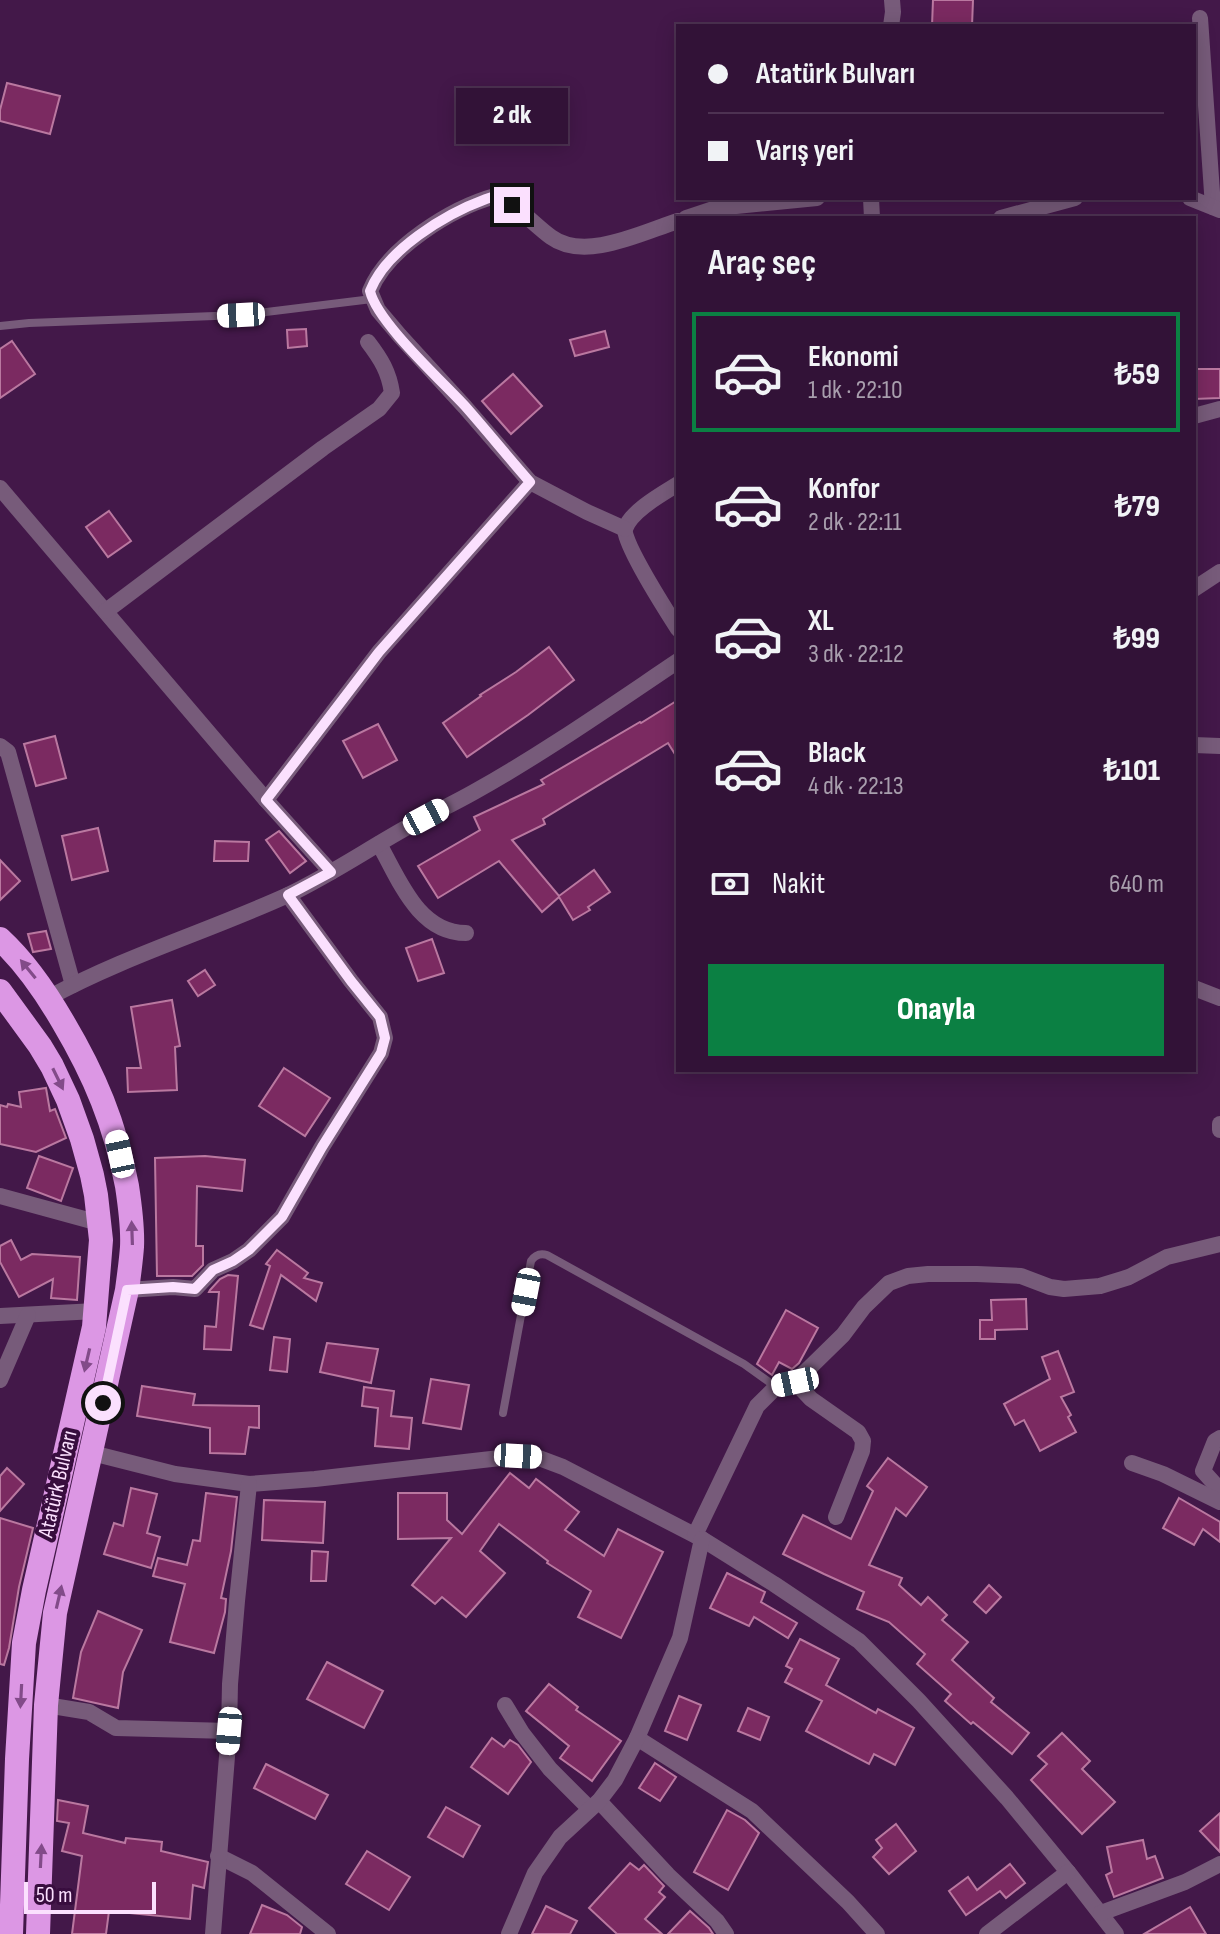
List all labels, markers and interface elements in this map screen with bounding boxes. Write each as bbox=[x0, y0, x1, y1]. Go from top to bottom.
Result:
text: Atatürk Bulvarı bbox=[756, 56, 915, 92]
callout: 2 dk bbox=[456, 89, 568, 145]
text: 2 dk bbox=[493, 100, 531, 131]
text: Varış yeri bbox=[756, 133, 854, 169]
route end bbox=[494, 187, 530, 223]
text: Araç seç bbox=[708, 242, 816, 285]
car bbox=[216, 302, 266, 328]
icon: car bbox=[712, 336, 784, 408]
text: Ekonomi bbox=[808, 339, 899, 375]
text: ₺59 bbox=[1115, 357, 1160, 393]
text: 1 dk · 22:10 bbox=[808, 375, 903, 406]
icon: car bbox=[712, 468, 784, 540]
text: Konfor bbox=[808, 471, 880, 507]
text: ₺79 bbox=[1115, 489, 1160, 525]
text: 2 dk · 22:11 bbox=[808, 507, 902, 538]
icon: car bbox=[712, 600, 784, 672]
text: XL bbox=[808, 603, 834, 639]
text: ₺99 bbox=[1114, 621, 1160, 657]
text: 3 dk · 22:12 bbox=[808, 639, 904, 670]
icon: car bbox=[712, 732, 784, 804]
text: Black bbox=[808, 735, 866, 771]
text: ₺101 bbox=[1104, 753, 1160, 789]
text: 4 dk · 22:13 bbox=[808, 771, 904, 802]
car bbox=[399, 795, 453, 839]
icon: cash bbox=[708, 862, 752, 906]
text: Nakit bbox=[772, 866, 825, 902]
text: 640 m bbox=[1109, 869, 1164, 900]
one-way arrow bbox=[20, 959, 37, 979]
button: Onayla bbox=[708, 964, 1164, 1056]
one-way arrow bbox=[51, 1068, 65, 1091]
car bbox=[103, 1128, 137, 1180]
one-way arrow bbox=[125, 1220, 138, 1245]
car bbox=[510, 1266, 542, 1318]
one-way arrow bbox=[80, 1347, 93, 1372]
car bbox=[769, 1365, 821, 1399]
route start bbox=[85, 1385, 121, 1421]
street label: Atatürk Bulvarı bbox=[32, 1428, 83, 1541]
car bbox=[493, 1443, 543, 1469]
one-way arrow bbox=[53, 1584, 66, 1609]
one-way arrow bbox=[14, 1684, 27, 1709]
car bbox=[215, 1706, 243, 1756]
one-way arrow bbox=[34, 1843, 47, 1868]
scale bar bbox=[24, 1878, 156, 1914]
text: 50 m bbox=[36, 1882, 72, 1909]

